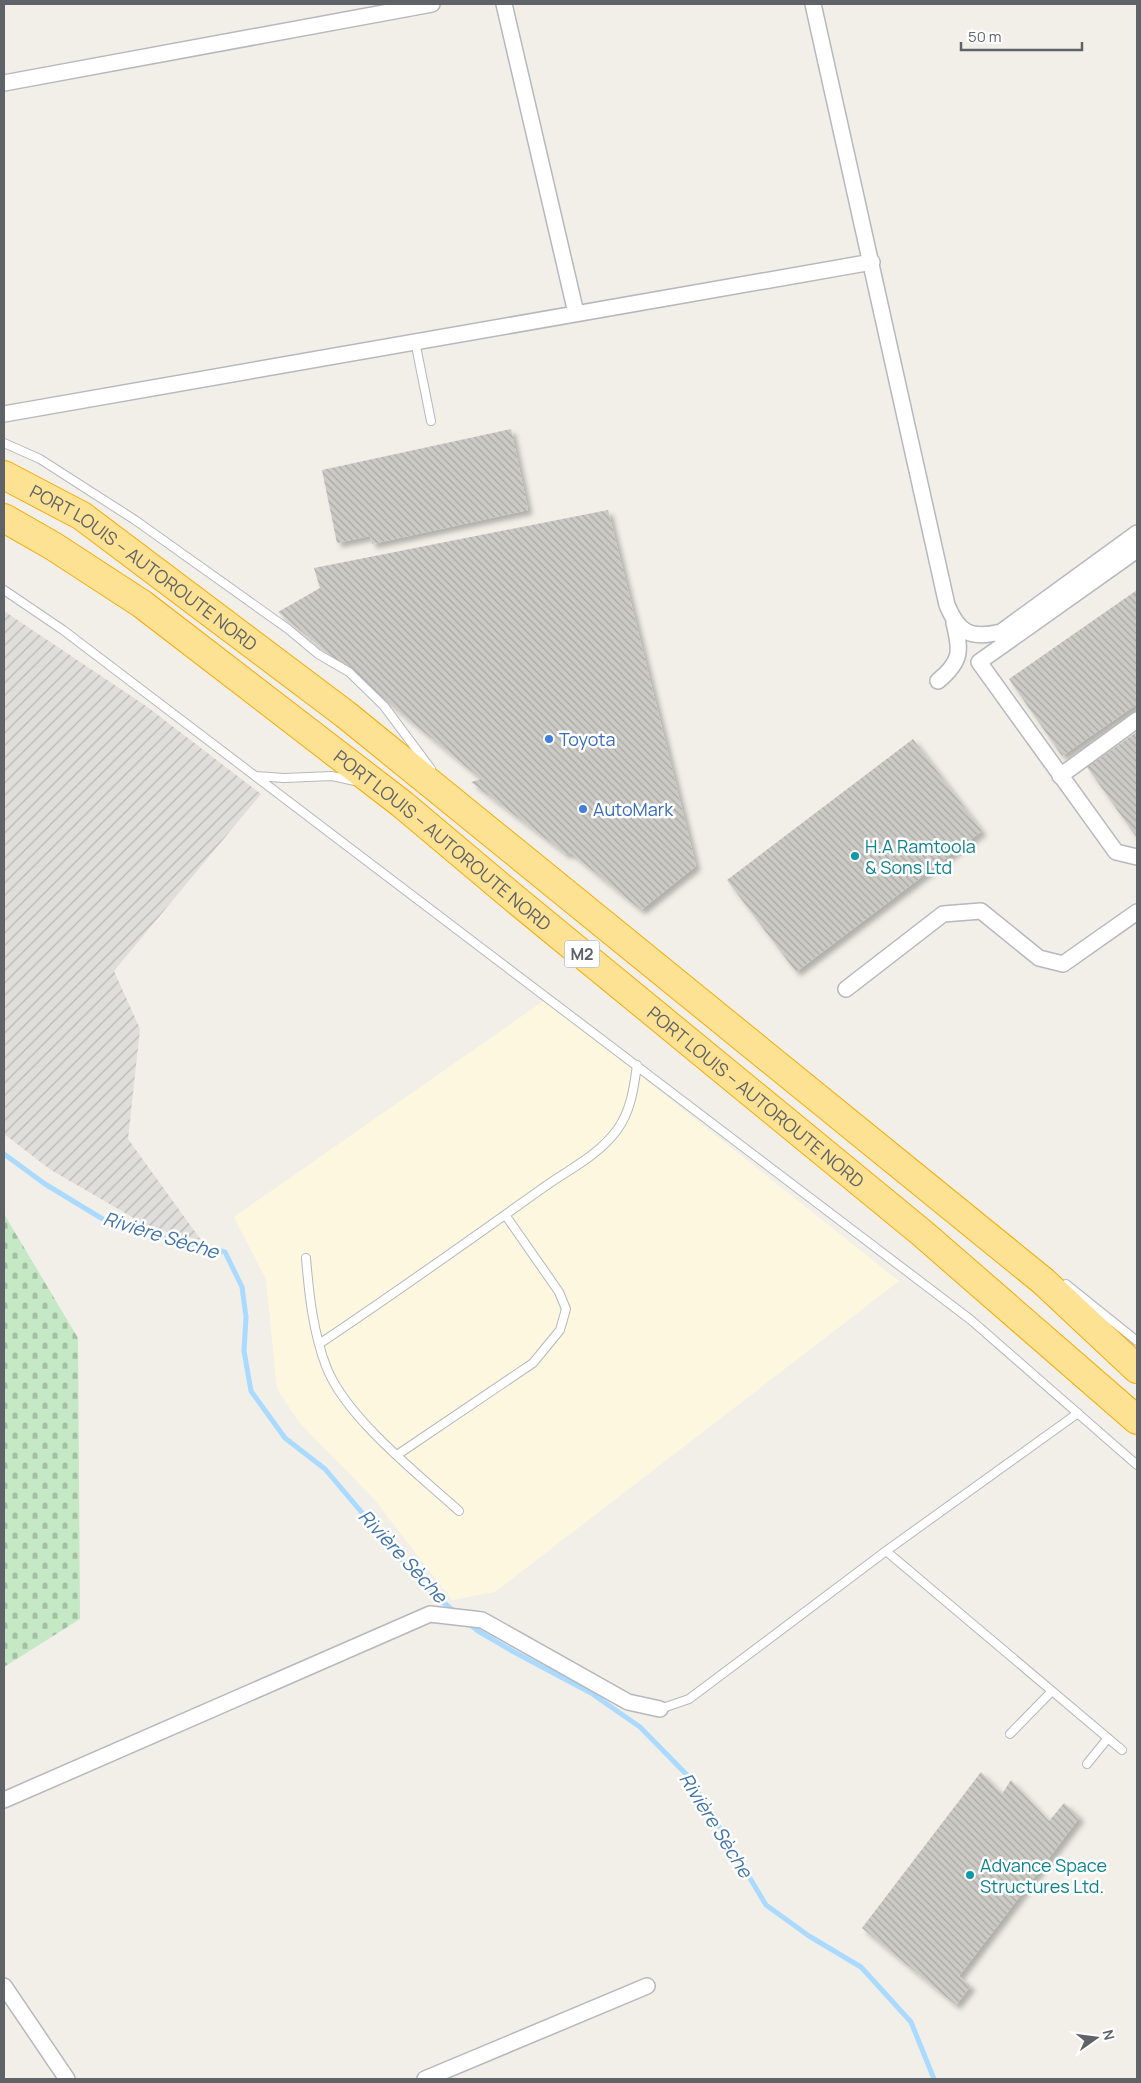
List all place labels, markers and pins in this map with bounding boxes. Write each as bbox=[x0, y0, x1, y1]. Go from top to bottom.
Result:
place label: Toyota bbox=[559, 727, 616, 751]
marker: Toyota bbox=[543, 733, 555, 745]
place label: AutoMark bbox=[593, 797, 674, 821]
marker: AutoMark bbox=[577, 803, 589, 815]
place label: H.A Ramtoola & Sons Ltd bbox=[865, 834, 976, 879]
marker: H.A Ramtoola & Sons Ltd bbox=[849, 850, 861, 862]
place label: Advance Space Structures Ltd. bbox=[980, 1853, 1107, 1898]
marker: Advance Space Structures Ltd. bbox=[964, 1869, 976, 1881]

